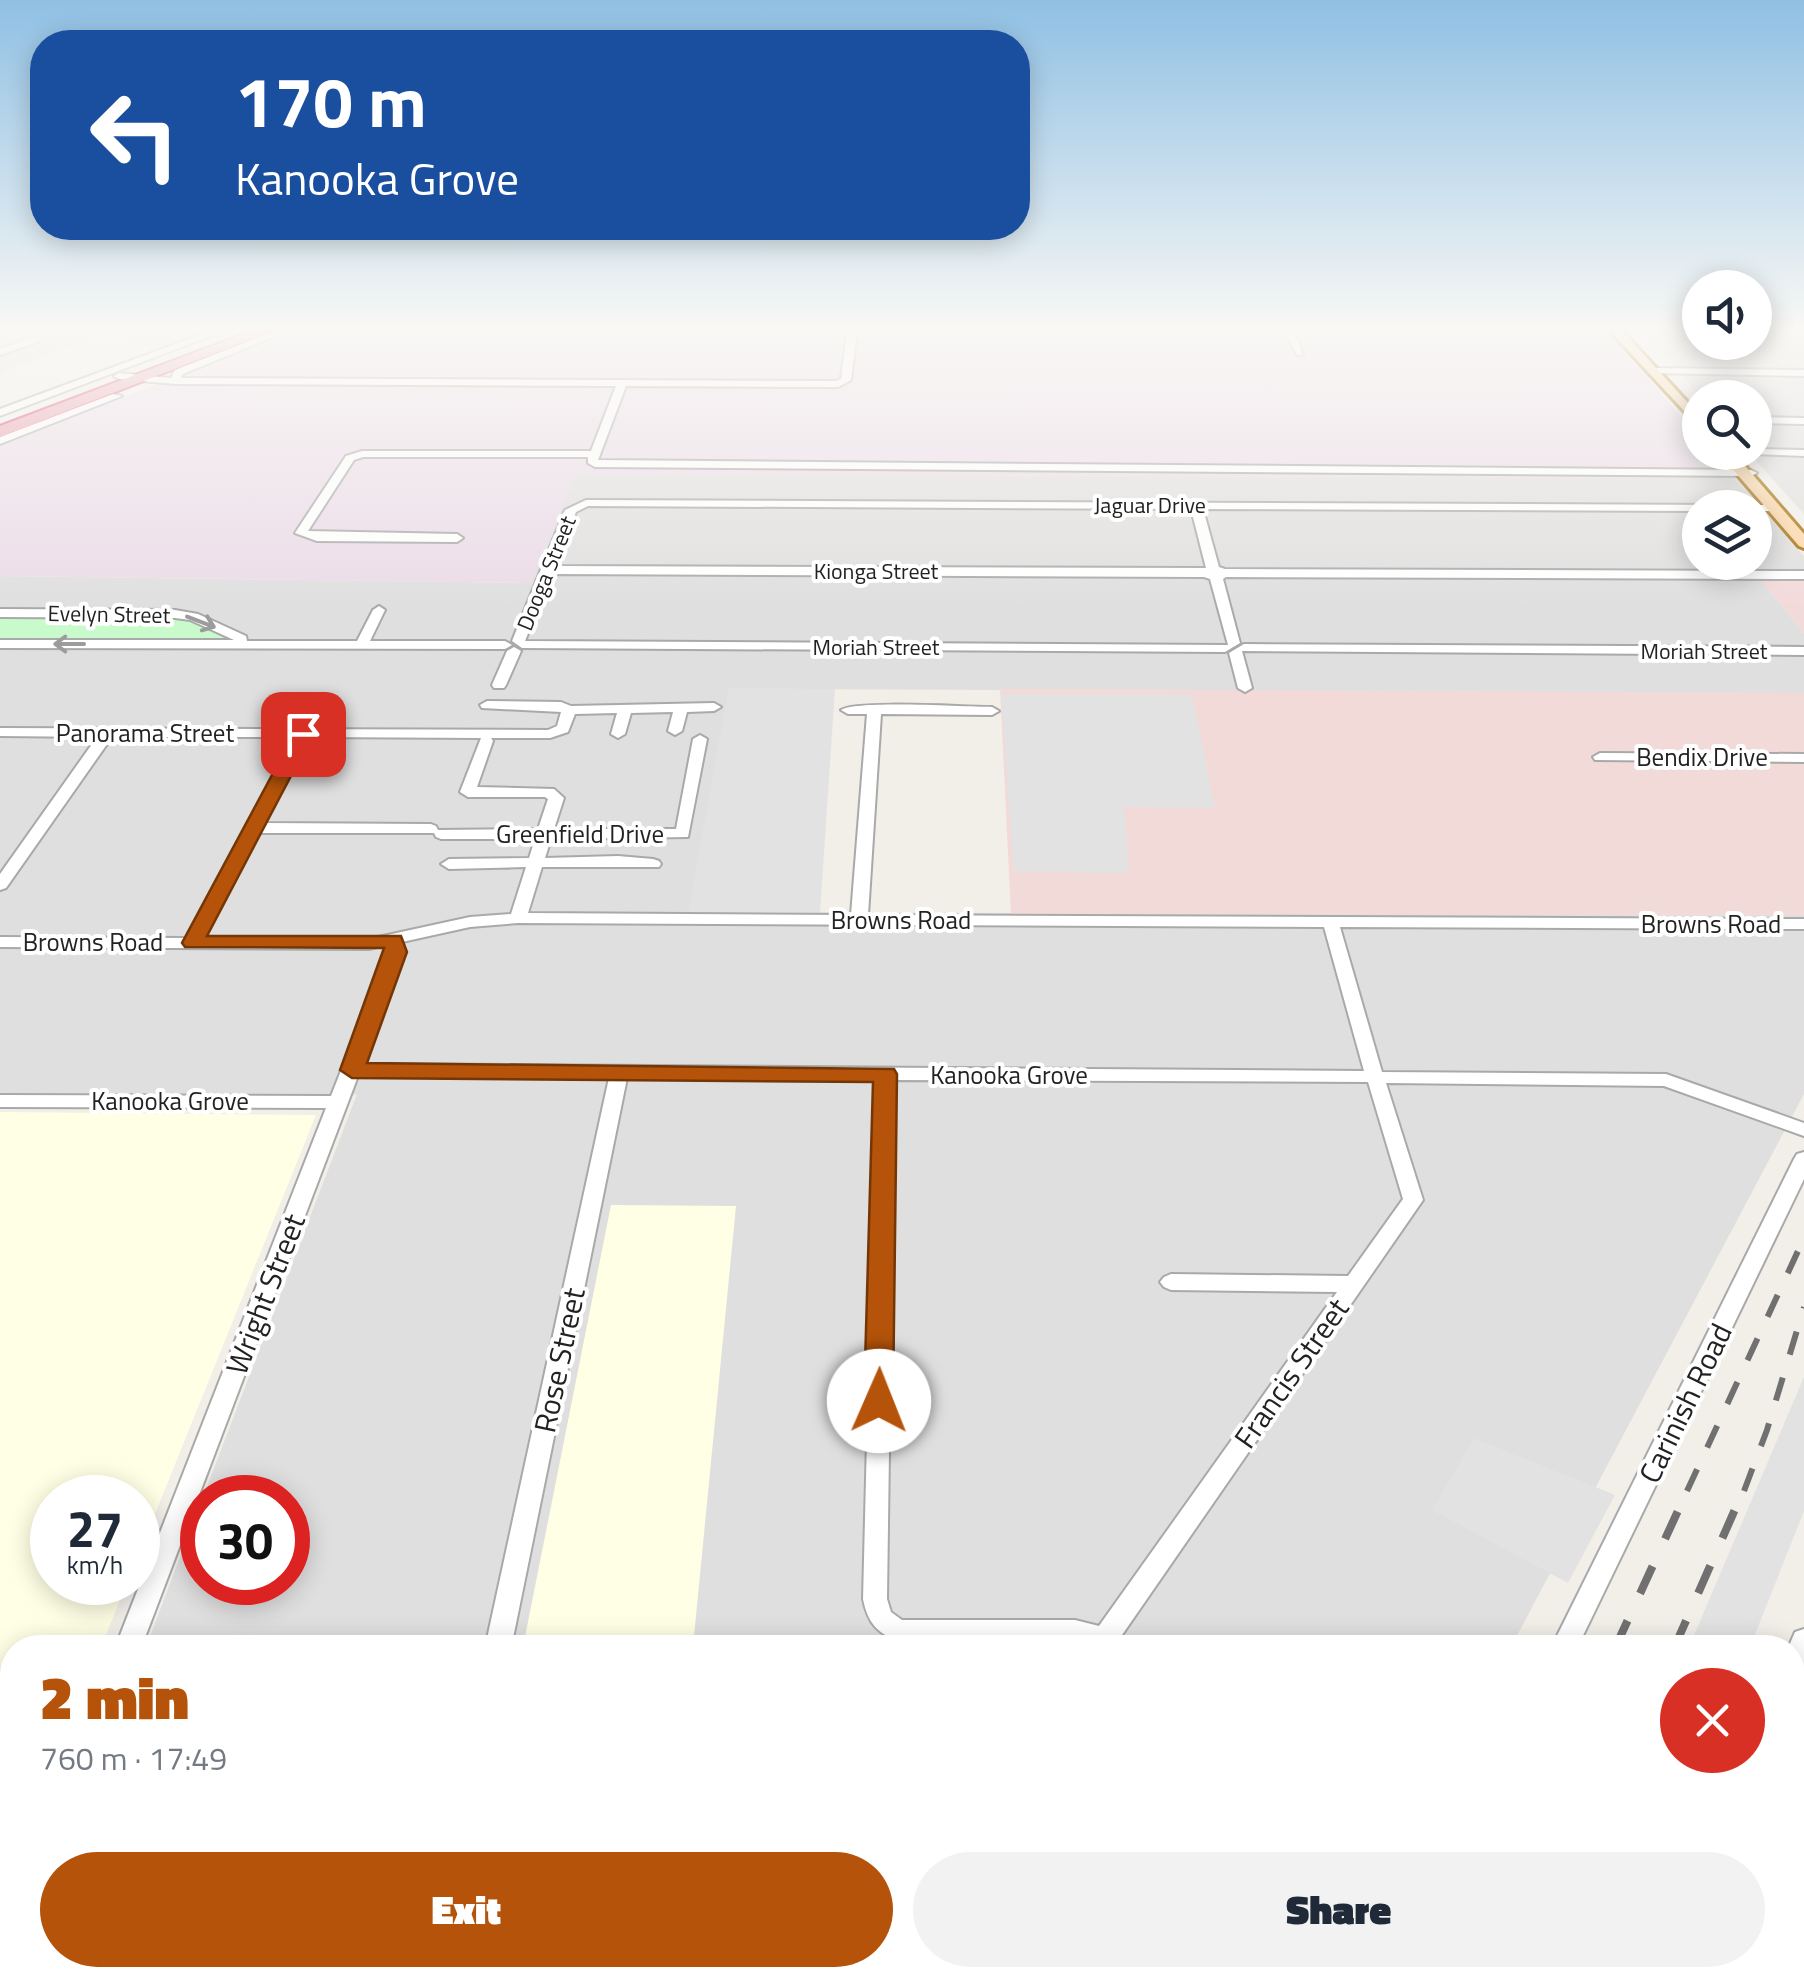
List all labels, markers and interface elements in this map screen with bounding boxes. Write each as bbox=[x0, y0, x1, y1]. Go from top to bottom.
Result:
text: 170 m bbox=[235, 48, 427, 154]
icon: left bbox=[70, 70, 200, 200]
text: Kanooka Grove bbox=[235, 144, 519, 212]
map controls bbox=[1682, 270, 1772, 580]
button: sound bbox=[1682, 270, 1772, 360]
button: search bbox=[1682, 380, 1772, 470]
street label: Jaguar Drive bbox=[1094, 488, 1206, 522]
button: layers bbox=[1682, 490, 1772, 580]
street label: Dooga Street bbox=[508, 510, 585, 636]
street label: Kionga Street bbox=[814, 554, 939, 588]
street label: Evelyn Street bbox=[47, 596, 171, 632]
one-way arrow bbox=[185, 614, 216, 632]
street label: Moriah Street bbox=[813, 630, 940, 664]
one-way arrow bbox=[53, 634, 86, 654]
street label: Moriah Street bbox=[1641, 634, 1768, 668]
pin bbox=[261, 692, 346, 777]
icon: arrive bbox=[276, 707, 331, 762]
street label: Panorama Street bbox=[56, 714, 234, 752]
street label: Bendix Drive bbox=[1636, 738, 1768, 776]
street label: Greenfield Drive bbox=[496, 815, 664, 853]
street label: Browns Road bbox=[831, 901, 971, 939]
street label: Browns Road bbox=[1641, 905, 1781, 943]
street label: Browns Road bbox=[23, 923, 163, 961]
street label: Kanooka Grove bbox=[930, 1056, 1088, 1094]
street label: Kanooka Grove bbox=[91, 1082, 249, 1120]
street label: Wright Street bbox=[213, 1206, 317, 1381]
street label: Rose Street bbox=[521, 1283, 597, 1437]
street label: Francis Street bbox=[1222, 1288, 1360, 1458]
street label: Carinish Road bbox=[1626, 1315, 1744, 1491]
position arrow bbox=[827, 1349, 931, 1453]
speed limit sign: 30 bbox=[180, 1475, 310, 1605]
text: 27 bbox=[67, 1490, 123, 1566]
text: km/h bbox=[67, 1546, 123, 1584]
text: 2 min bbox=[40, 1651, 189, 1742]
button: close bbox=[1660, 1668, 1765, 1773]
text: 760 m · 17:49 bbox=[40, 1734, 227, 1782]
button: Exit bbox=[40, 1852, 893, 1967]
button: Share bbox=[913, 1852, 1765, 1967]

